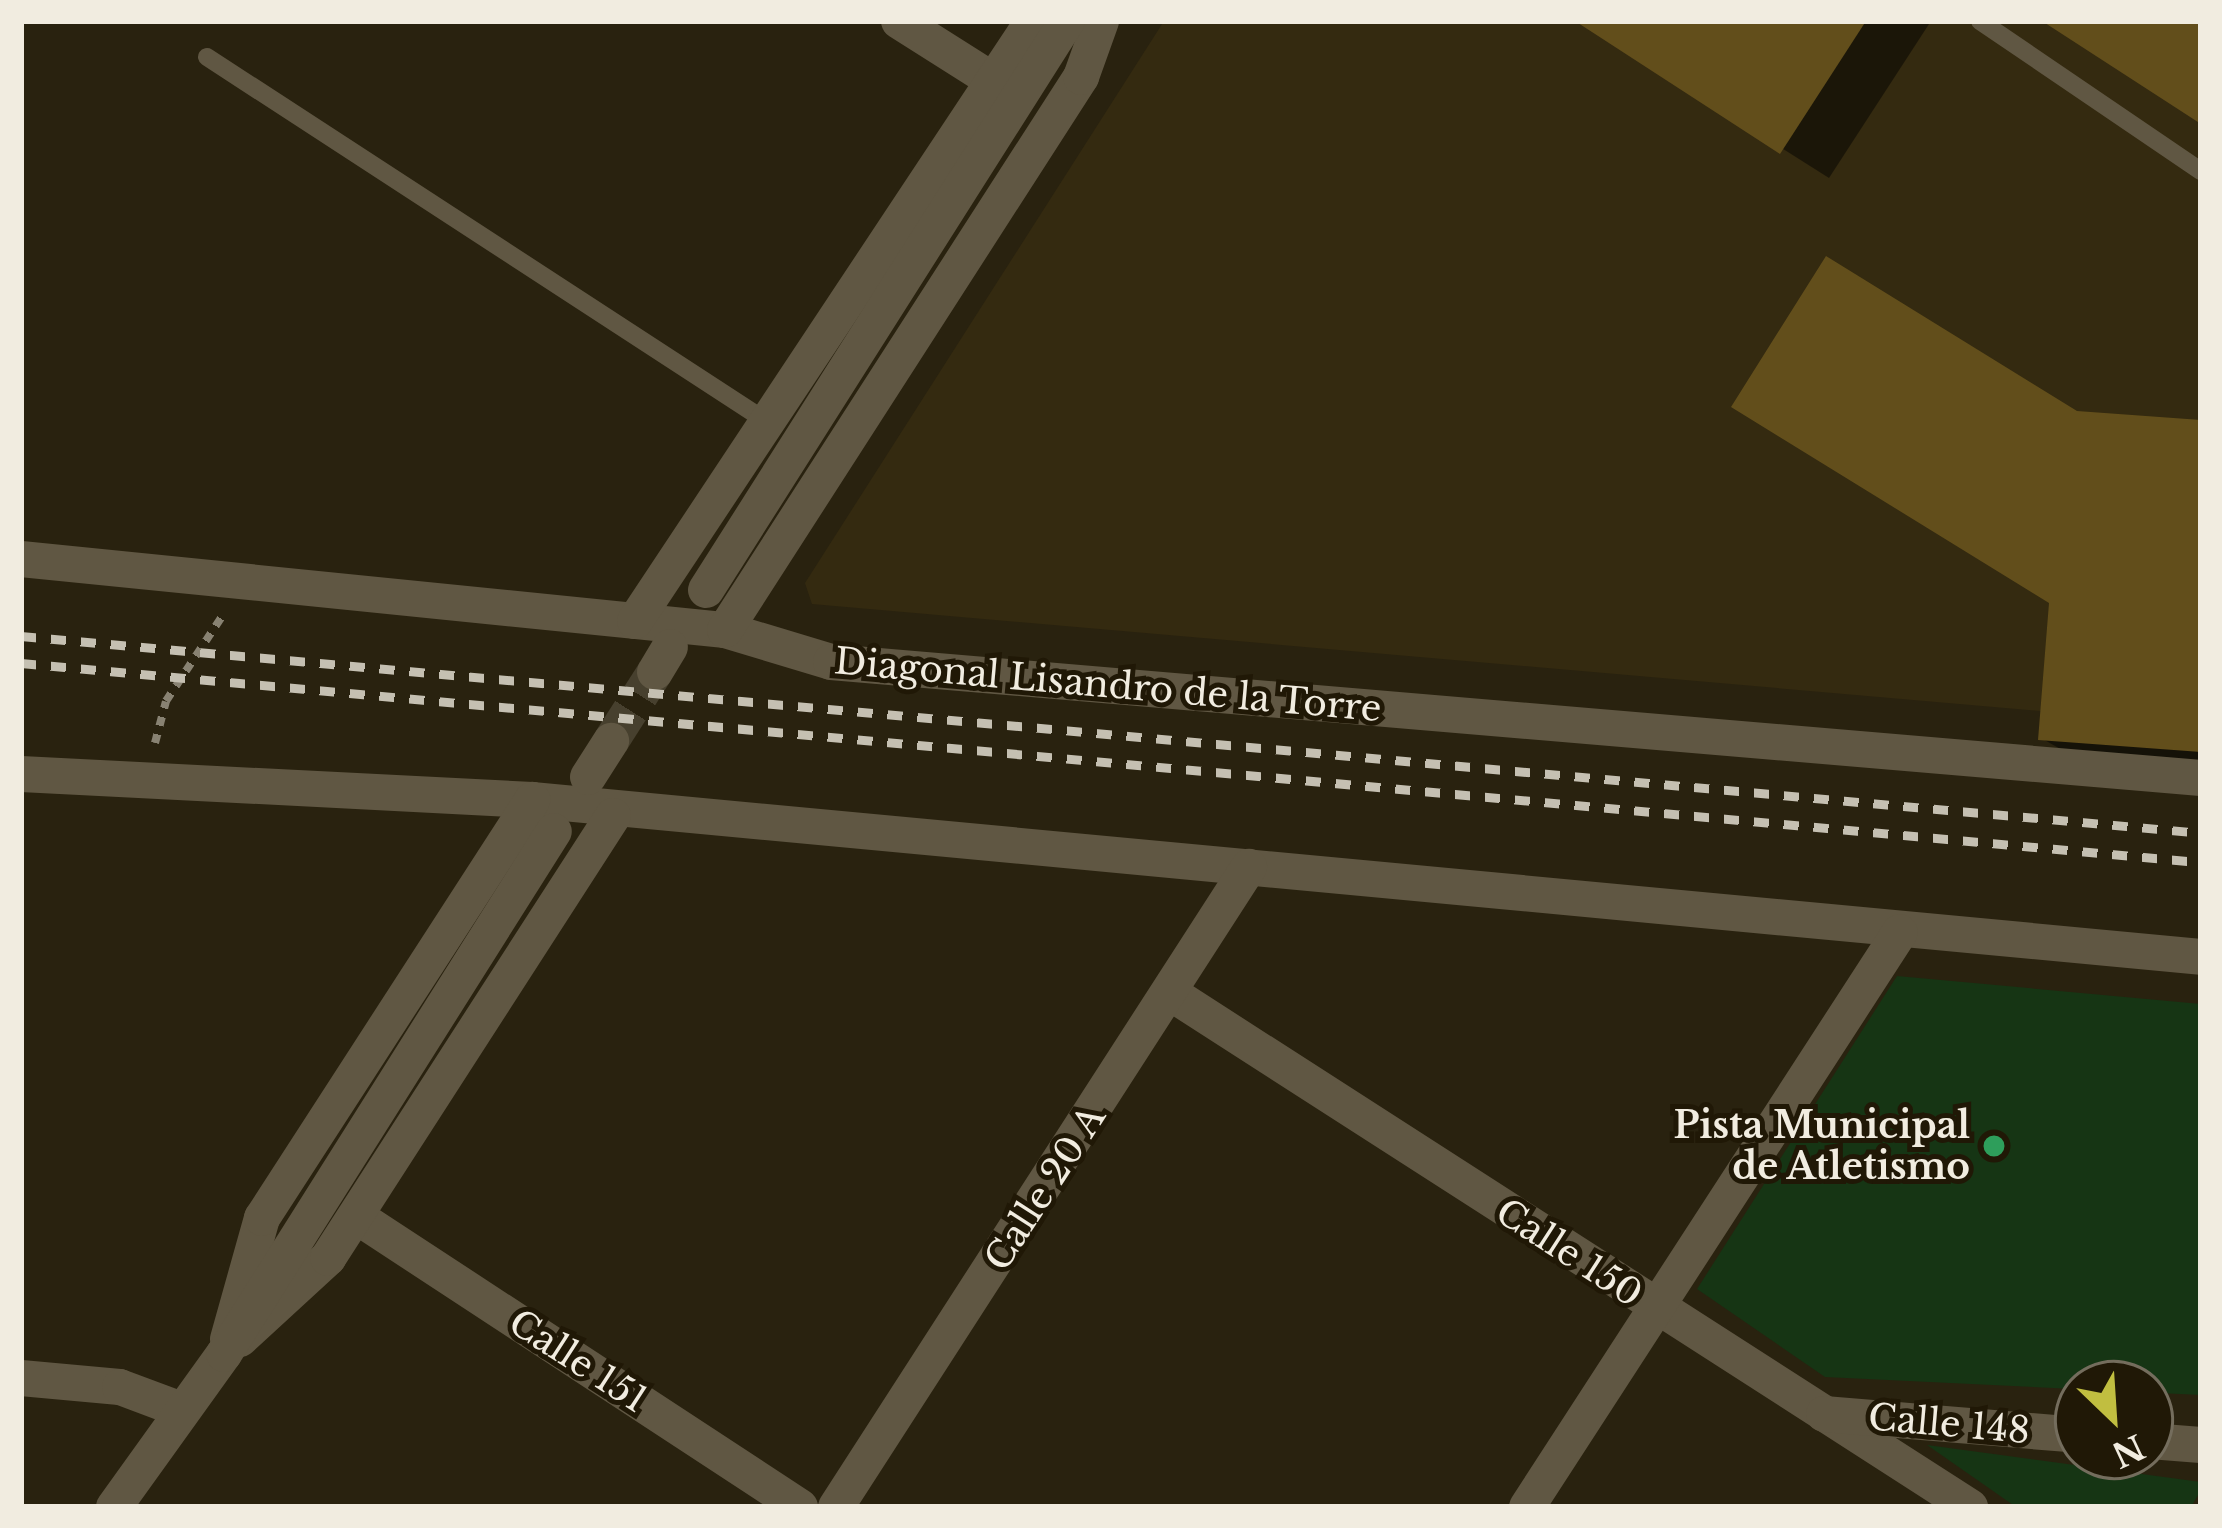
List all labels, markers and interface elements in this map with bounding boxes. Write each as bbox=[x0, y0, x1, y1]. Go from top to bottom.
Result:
street label: Diagonal Lisandro de la Torre bbox=[832, 639, 1384, 731]
street label: Calle 20 A bbox=[975, 1097, 1115, 1279]
place label: Pista Municipal de Atletismo bbox=[1673, 1103, 1970, 1188]
marker: Pista Municipal de Atletismo bbox=[1981, 1133, 2007, 1159]
street label: Calle 150 bbox=[1488, 1190, 1650, 1316]
street label: Calle 151 bbox=[501, 1300, 655, 1422]
north arrow bbox=[2054, 1360, 2174, 1480]
street label: Calle 148 bbox=[1866, 1395, 2032, 1453]
text: N bbox=[2105, 1425, 2151, 1475]

